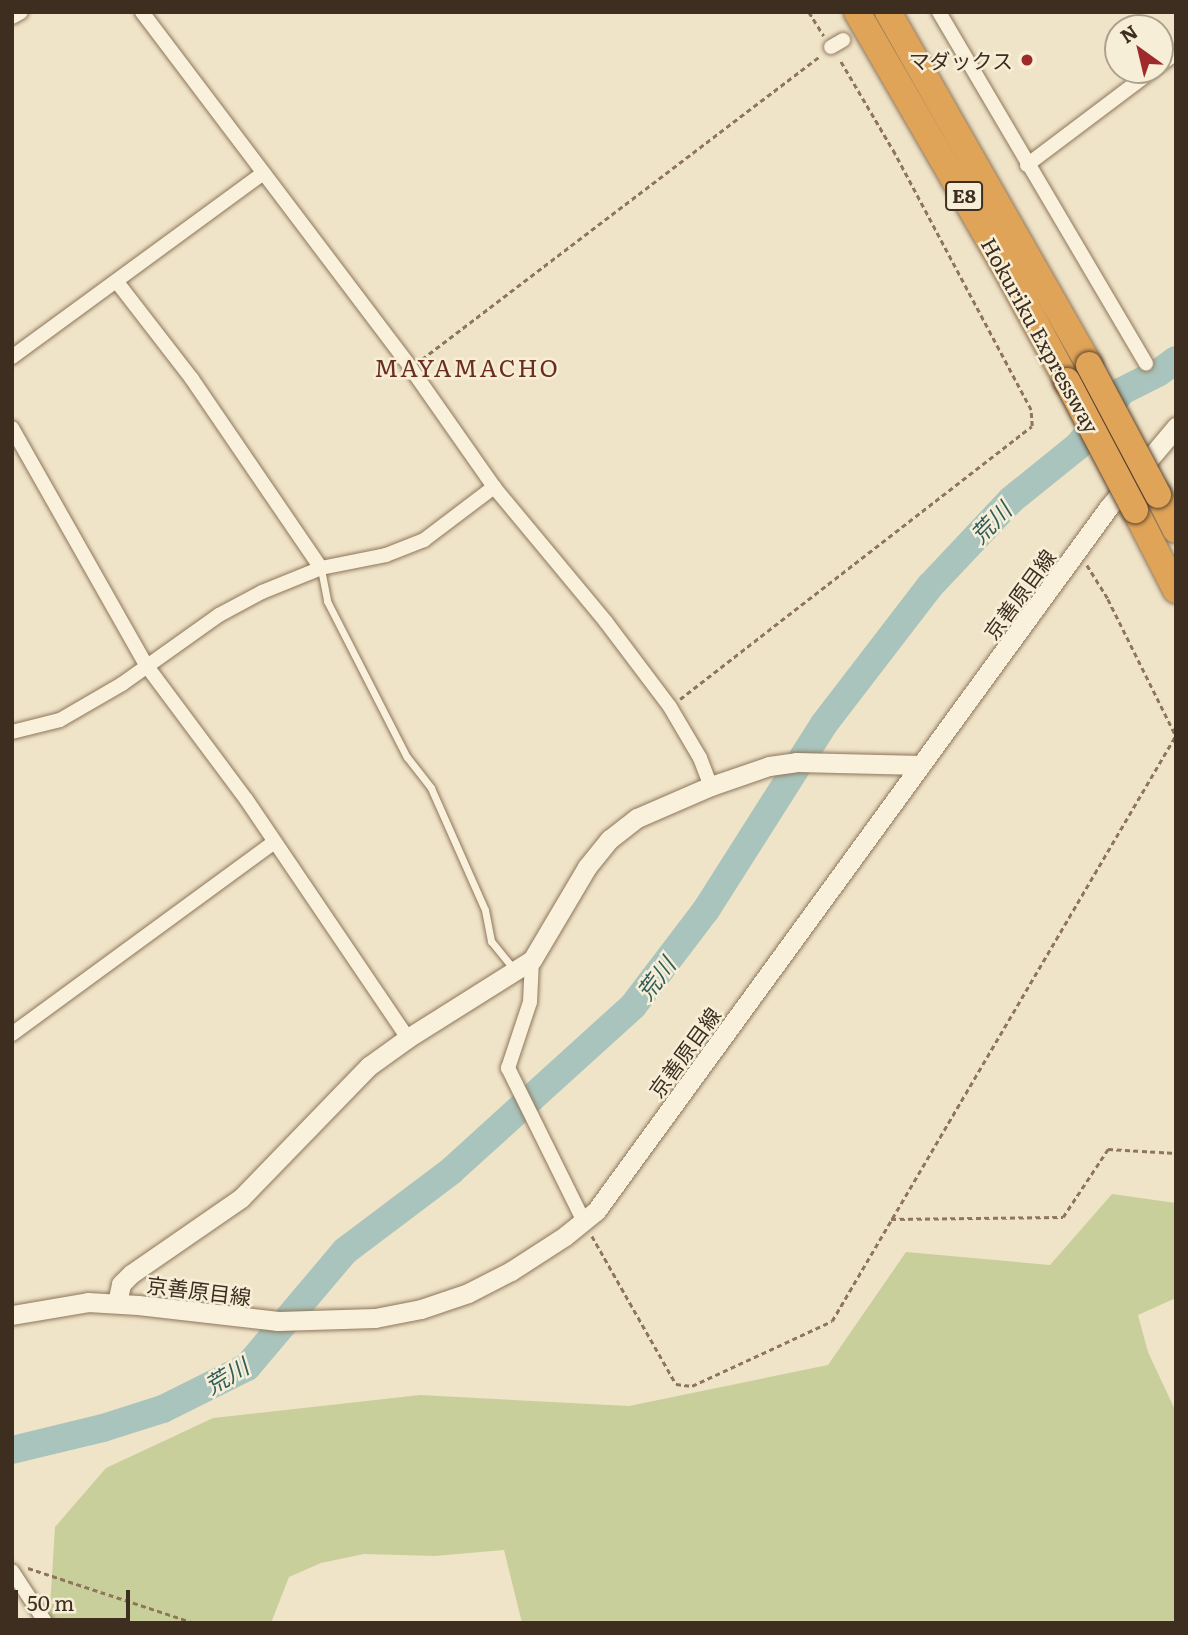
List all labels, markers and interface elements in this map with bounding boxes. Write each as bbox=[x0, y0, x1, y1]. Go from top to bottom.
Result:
north arrow bbox=[1104, 14, 1174, 84]
text: N bbox=[1114, 17, 1143, 49]
place label: マダックス bbox=[908, 47, 1013, 73]
marker: マダックス bbox=[1019, 52, 1035, 68]
road number: E8 bbox=[945, 180, 983, 212]
street label: Hokuriku Expressway bbox=[977, 233, 1105, 437]
district label: MAYAMACHO bbox=[375, 353, 559, 381]
water label: 荒川 bbox=[964, 496, 1016, 548]
street label: 京善原目線 bbox=[978, 544, 1060, 644]
water label: 荒川 bbox=[630, 951, 680, 1005]
street label: 京善原目線 bbox=[643, 1002, 725, 1102]
street label: 京善原目線 bbox=[145, 1271, 253, 1309]
water label: 荒川 bbox=[199, 1351, 253, 1399]
scale bar bbox=[18, 1576, 133, 1620]
text: 50 m bbox=[27, 1586, 74, 1617]

